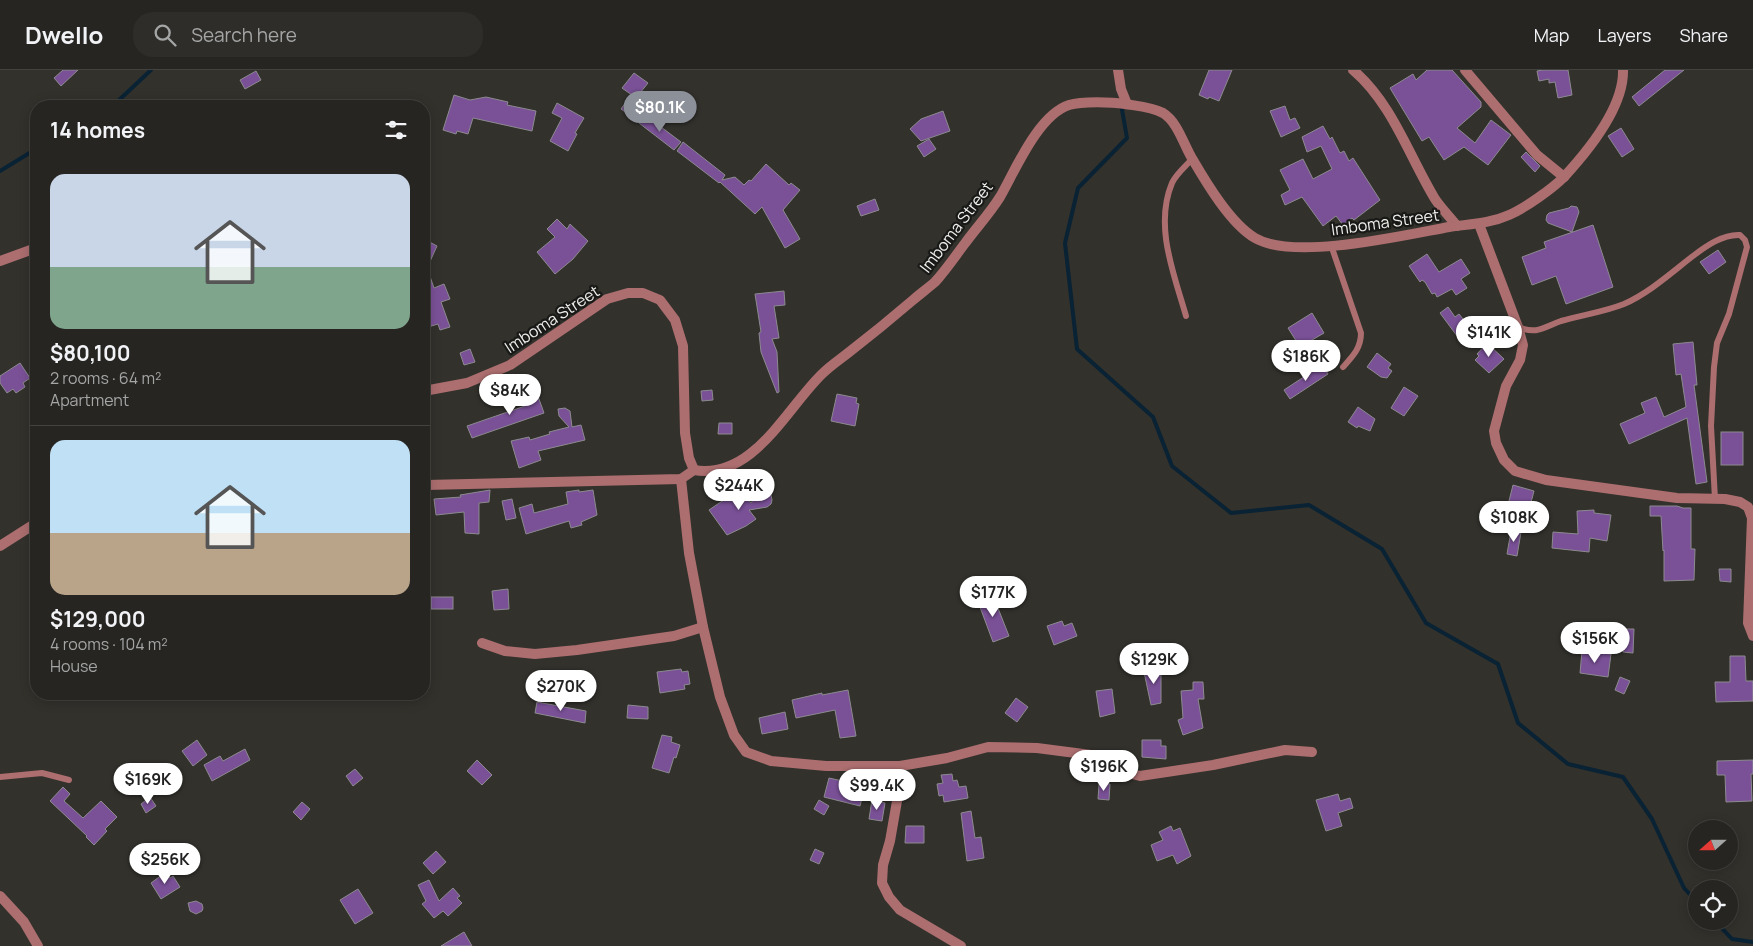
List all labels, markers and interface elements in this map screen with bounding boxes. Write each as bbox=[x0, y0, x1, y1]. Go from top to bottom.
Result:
search box bbox=[133, 12, 483, 57]
text: Dwello bbox=[25, 18, 103, 51]
icon: search bbox=[151, 21, 179, 49]
text: Search here bbox=[191, 22, 297, 48]
text: Map bbox=[1534, 23, 1569, 47]
text: Layers bbox=[1597, 23, 1651, 47]
text: Share bbox=[1679, 23, 1728, 47]
pin: $80.1K bbox=[619, 90, 701, 133]
text: $80.1K bbox=[635, 96, 685, 118]
text: 14 homes bbox=[50, 116, 145, 144]
icon: filters bbox=[382, 116, 410, 144]
street label: Imboma Street bbox=[914, 177, 998, 277]
street label: Imboma Street bbox=[1330, 204, 1440, 240]
icon: home bbox=[185, 207, 275, 297]
street label: Imboma Street bbox=[500, 280, 604, 358]
pin: $141K bbox=[1454, 316, 1524, 358]
text: $141K bbox=[1467, 321, 1511, 343]
text: $80,100 bbox=[50, 339, 131, 367]
pin: $186K bbox=[1271, 340, 1341, 382]
text: $186K bbox=[1282, 345, 1330, 367]
text: 2 rooms · 64 m² bbox=[50, 367, 161, 389]
pin: $84K bbox=[480, 374, 540, 416]
text: $84K bbox=[490, 379, 530, 401]
text: Apartment bbox=[50, 389, 129, 411]
pin: $244K bbox=[704, 468, 774, 511]
icon: home bbox=[185, 472, 275, 562]
text: $244K bbox=[715, 474, 763, 496]
pin: $108K bbox=[1479, 500, 1549, 543]
text: $108K bbox=[1490, 506, 1538, 528]
pin: $177K bbox=[958, 576, 1028, 618]
text: $177K bbox=[971, 581, 1015, 603]
text: $129,000 bbox=[50, 605, 146, 633]
pin: $156K bbox=[1560, 622, 1630, 664]
text: $156K bbox=[1572, 627, 1618, 649]
text: 4 rooms · 104 m² bbox=[50, 633, 168, 655]
pin: $129K bbox=[1119, 642, 1189, 685]
text: $129K bbox=[1131, 648, 1177, 670]
text: House bbox=[50, 655, 98, 677]
pin: $270K bbox=[526, 670, 596, 712]
text: $270K bbox=[537, 675, 586, 697]
pin: $196K bbox=[1069, 750, 1139, 792]
text: $196K bbox=[1080, 755, 1128, 777]
pin: $169K bbox=[113, 762, 183, 805]
text: $169K bbox=[125, 768, 171, 790]
pin: $99.4K bbox=[836, 768, 918, 811]
text: $99.4K bbox=[850, 774, 904, 796]
north arrow bbox=[1688, 820, 1738, 870]
map controls bbox=[1688, 820, 1738, 930]
pin: $256K bbox=[130, 842, 200, 885]
text: $256K bbox=[140, 848, 190, 870]
button: locate bbox=[1688, 880, 1738, 930]

